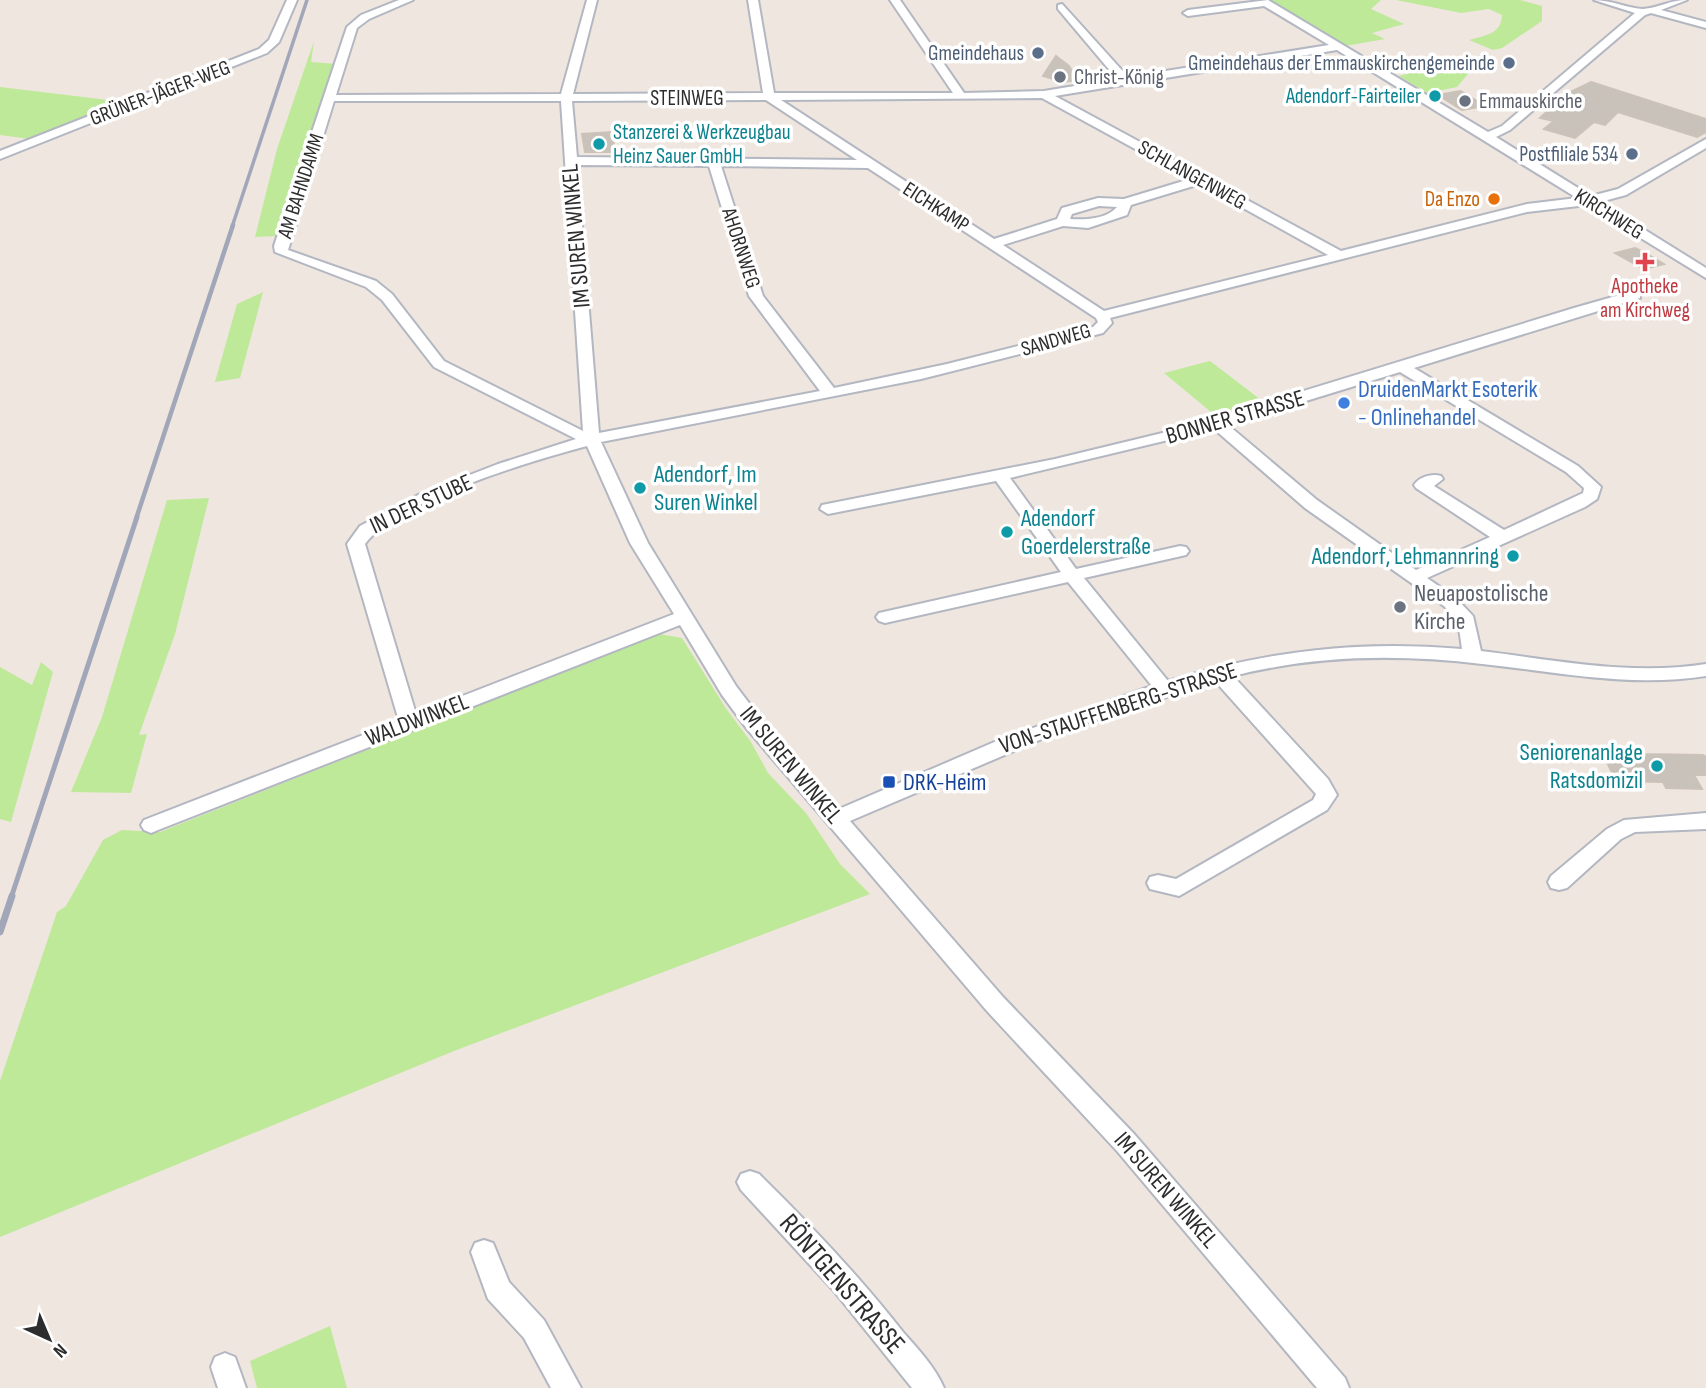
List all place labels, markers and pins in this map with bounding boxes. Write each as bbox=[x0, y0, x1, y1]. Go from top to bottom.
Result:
place label: Gmeindehaus bbox=[928, 41, 1024, 66]
marker: Gmeindehaus bbox=[1030, 45, 1046, 61]
place label: Gmeindehaus der Emmauskirchengemeinde bbox=[1188, 51, 1495, 76]
marker: Gmeindehaus der Emmauskirchengemeinde bbox=[1501, 55, 1517, 71]
place label: Christ-König bbox=[1074, 65, 1164, 90]
marker: Christ-König bbox=[1052, 69, 1068, 85]
place label: Adendorf-Fairteiler bbox=[1285, 84, 1421, 109]
marker: Adendorf-Fairteiler bbox=[1427, 88, 1443, 104]
place label: Emmauskirche bbox=[1479, 89, 1582, 114]
marker: Emmauskirche bbox=[1457, 93, 1473, 109]
place label: Stanzerei & Werkzeugbau Heinz Sauer GmbH bbox=[613, 120, 791, 169]
marker: Stanzerei & Werkzeugbau Heinz Sauer GmbH bbox=[591, 136, 607, 152]
place label: Postfiliale 534 bbox=[1519, 142, 1618, 167]
marker: Postfiliale 534 bbox=[1624, 146, 1640, 162]
place label: Da Enzo bbox=[1425, 187, 1480, 212]
marker: Da Enzo bbox=[1486, 191, 1502, 207]
marker: Apotheke am Kirchweg bbox=[1637, 254, 1653, 270]
place label: Apotheke am Kirchweg bbox=[1600, 274, 1690, 323]
place label: DruidenMarkt Esoterik - Onlinehandel bbox=[1358, 375, 1538, 432]
marker: DruidenMarkt Esoterik - Onlinehandel bbox=[1336, 395, 1352, 411]
place label: Adendorf, Im Suren Winkel bbox=[653, 460, 758, 517]
marker: Adendorf, Im Suren Winkel bbox=[632, 480, 648, 496]
place label: Adendorf Goerdelerstraße bbox=[1020, 504, 1151, 561]
marker: Adendorf Goerdelerstraße bbox=[999, 524, 1015, 540]
place label: Adendorf, Lehmannring bbox=[1311, 542, 1499, 571]
marker: Adendorf, Lehmannring bbox=[1505, 548, 1521, 564]
place label: Neuapostolische Kirche bbox=[1414, 579, 1548, 636]
marker: Neuapostolische Kirche bbox=[1392, 599, 1408, 615]
place label: Seniorenanlage Ratsdomizil bbox=[1520, 738, 1643, 795]
marker: Seniorenanlage Ratsdomizil bbox=[1649, 758, 1665, 774]
place label: DRK-Heim bbox=[903, 768, 986, 797]
marker: DRK-Heim bbox=[881, 774, 897, 790]

